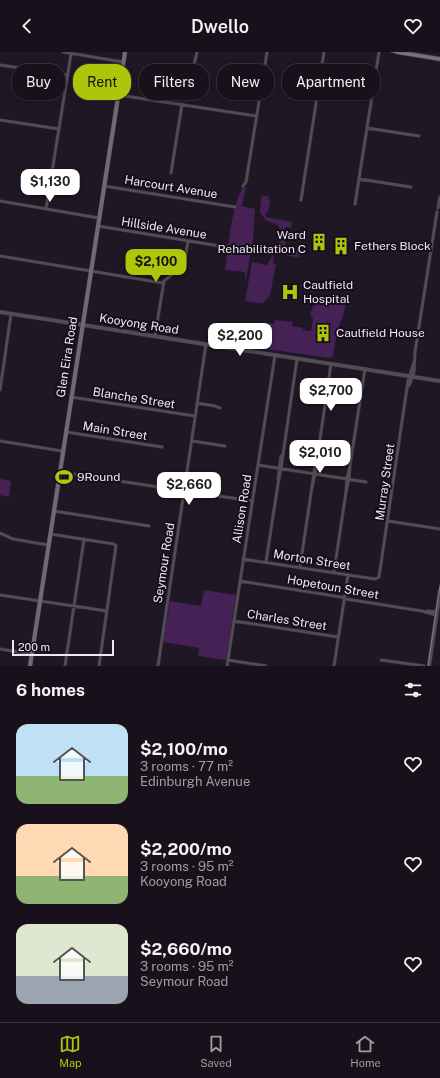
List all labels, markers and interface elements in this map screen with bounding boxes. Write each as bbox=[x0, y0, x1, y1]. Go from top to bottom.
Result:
icon: back bbox=[16, 15, 38, 37]
icon: heart bbox=[402, 15, 424, 37]
text: Dwello bbox=[191, 16, 249, 37]
chip: Buy bbox=[12, 64, 65, 100]
chip: Rent bbox=[73, 64, 131, 100]
chip: Filters bbox=[139, 64, 209, 100]
chip: New bbox=[217, 64, 274, 100]
chip: Apartment bbox=[282, 64, 380, 100]
pin: $1,130 bbox=[17, 169, 83, 203]
street label: Harcourt Avenue bbox=[123, 173, 219, 201]
text: $1,130 bbox=[30, 174, 70, 189]
street label: Hillside Avenue bbox=[120, 214, 208, 242]
place label: Ward Rehabilitation C bbox=[217, 228, 306, 256]
building icon: Ward Rehabilitation C bbox=[309, 232, 329, 252]
building icon: Fethers Block bbox=[331, 236, 351, 256]
place label: Fethers Block bbox=[354, 239, 431, 253]
pin: $2,100 bbox=[123, 249, 189, 283]
text: $2,100 bbox=[135, 254, 177, 269]
place label: Caulfield Hospital bbox=[303, 278, 353, 306]
hospital icon: Caulfield Hospital bbox=[280, 282, 300, 302]
street label: Kooyong Road bbox=[98, 311, 180, 337]
street label: Glen Eira Road bbox=[54, 316, 80, 398]
pin: $2,200 bbox=[207, 323, 273, 357]
building icon: Caulfield House bbox=[313, 323, 333, 343]
place label: Caulfield House bbox=[336, 326, 425, 340]
text: $2,200 bbox=[217, 328, 263, 343]
pin: $2,700 bbox=[298, 378, 364, 412]
text: $2,700 bbox=[309, 383, 353, 398]
street label: Blanche Street bbox=[92, 385, 177, 411]
street label: Main Street bbox=[82, 419, 149, 443]
pin: $2,010 bbox=[287, 440, 353, 474]
street label: Murray Street bbox=[373, 442, 397, 521]
text: $2,010 bbox=[298, 445, 342, 460]
sports icon: 9Round bbox=[54, 467, 74, 487]
place label: 9Round bbox=[77, 470, 120, 484]
pin: $2,660 bbox=[156, 472, 222, 506]
street label: Allison Road bbox=[230, 474, 254, 544]
text: $2,660 bbox=[166, 477, 212, 492]
street label: Seymour Road bbox=[151, 522, 177, 604]
street label: Morton Street bbox=[272, 547, 352, 573]
street label: Hopetoun Street bbox=[286, 572, 380, 602]
street label: Charles Street bbox=[246, 607, 328, 633]
scale bar bbox=[12, 638, 114, 657]
text: 200 m bbox=[18, 641, 50, 653]
icon: filters bbox=[402, 679, 424, 701]
text: 6 homes bbox=[16, 680, 85, 700]
text: $2,100/mo bbox=[140, 739, 228, 759]
icon: home bbox=[48, 740, 96, 788]
icon: heart bbox=[402, 753, 424, 775]
text: 3 rooms · 77 m² bbox=[140, 759, 233, 774]
text: Edinburgh Avenue bbox=[140, 774, 250, 789]
text: $2,200/mo bbox=[140, 839, 232, 859]
icon: home bbox=[48, 840, 96, 888]
icon: heart bbox=[402, 853, 424, 875]
text: 3 rooms · 95 m² bbox=[140, 859, 234, 874]
text: Kooyong Road bbox=[140, 874, 227, 889]
text: $2,660/mo bbox=[140, 939, 232, 959]
icon: home bbox=[48, 940, 96, 988]
icon: heart bbox=[402, 953, 424, 975]
text: 3 rooms · 95 m² bbox=[140, 959, 234, 974]
text: Seymour Road bbox=[140, 974, 228, 989]
tab: Map bbox=[59, 1033, 82, 1069]
tab: Saved bbox=[200, 1033, 232, 1069]
tab: Home bbox=[350, 1033, 381, 1069]

